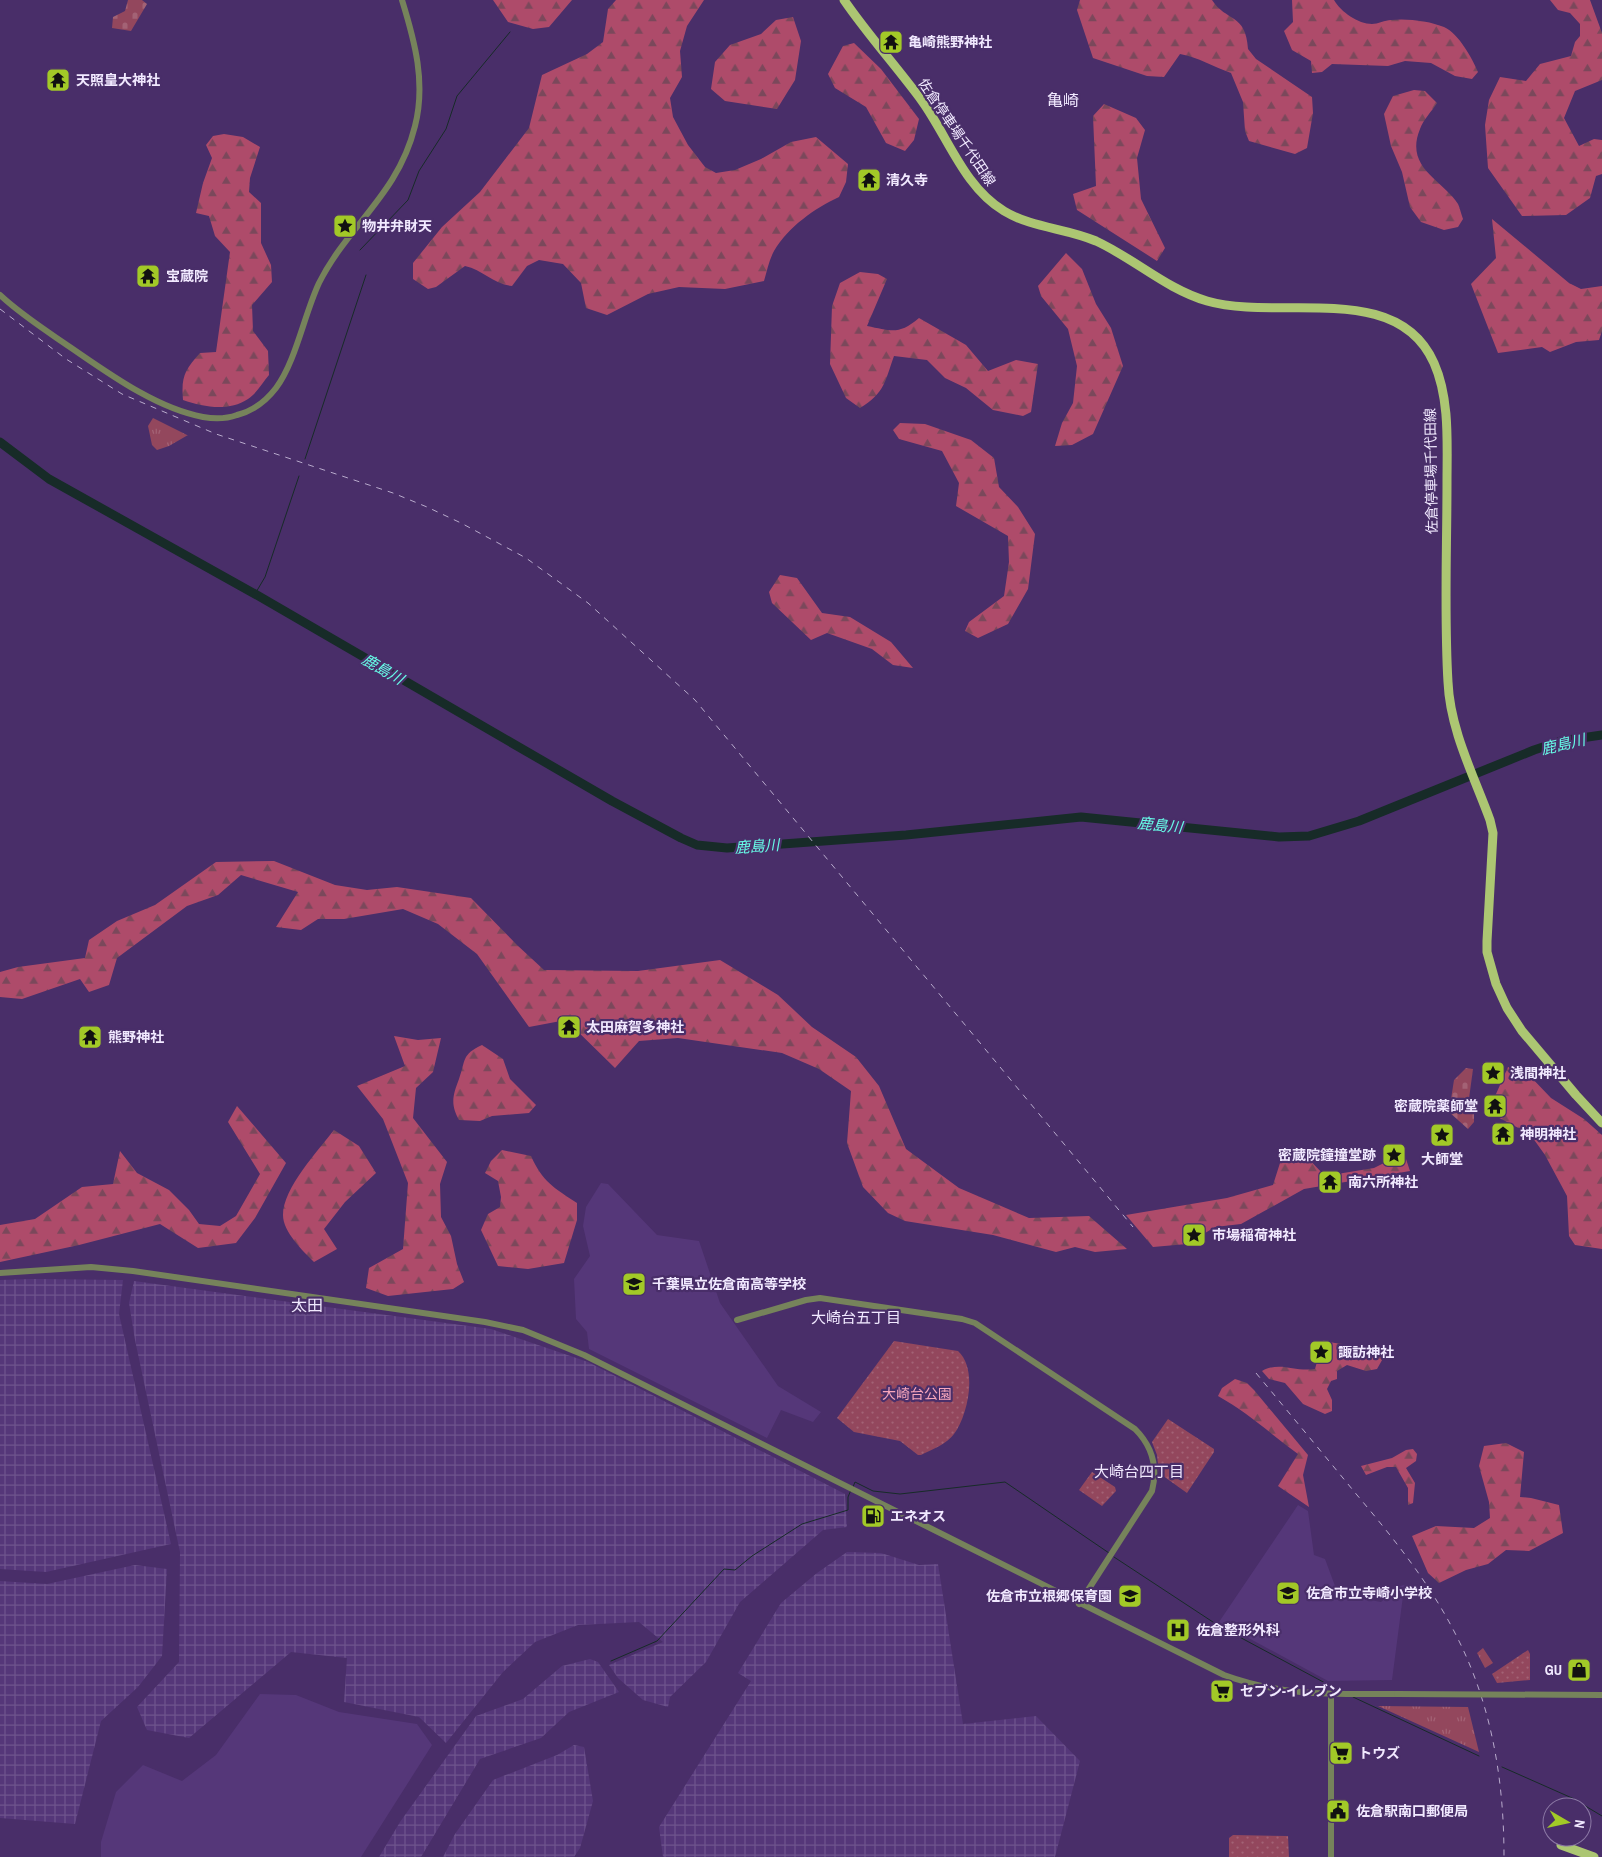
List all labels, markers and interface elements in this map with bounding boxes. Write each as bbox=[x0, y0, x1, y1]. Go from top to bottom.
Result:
temple icon: 亀崎熊野神社 bbox=[878, 29, 904, 55]
place label: 亀崎熊野神社 bbox=[908, 33, 992, 51]
temple icon: 天照皇大神社 bbox=[45, 67, 71, 93]
place label: 天照皇大神社 bbox=[76, 71, 160, 89]
street label: 佐倉停車場千代田線 bbox=[914, 75, 1000, 189]
district label: 亀崎 bbox=[1047, 89, 1079, 111]
temple icon: 清久寺 bbox=[856, 167, 882, 193]
place label: 清久寺 bbox=[886, 171, 928, 189]
place icon: 物井弁財天 bbox=[332, 213, 358, 239]
place label: 物井弁財天 bbox=[362, 217, 432, 235]
temple icon: 宝蔵院 bbox=[135, 263, 161, 289]
place label: 宝蔵院 bbox=[166, 267, 208, 285]
street label: 佐倉停車場千代田線 bbox=[1421, 408, 1441, 534]
water label: 鹿島川 bbox=[358, 649, 409, 690]
water label: 鹿島川 bbox=[1539, 728, 1589, 759]
water label: 鹿島川 bbox=[1137, 812, 1185, 838]
water label: 鹿島川 bbox=[734, 834, 782, 858]
temple icon: 太田麻賀多神社 bbox=[556, 1014, 582, 1040]
place label: 太田麻賀多神社 bbox=[586, 1018, 684, 1036]
temple icon: 熊野神社 bbox=[77, 1024, 103, 1050]
place label: 熊野神社 bbox=[108, 1028, 164, 1046]
place icon: 浅間神社 bbox=[1480, 1060, 1506, 1086]
place label: 浅間神社 bbox=[1510, 1064, 1566, 1082]
temple icon: 密蔵院薬師堂 bbox=[1482, 1093, 1508, 1119]
place label: 密蔵院薬師堂 bbox=[1394, 1097, 1478, 1115]
temple icon: 神明神社 bbox=[1490, 1121, 1516, 1147]
place icon: 大師堂 bbox=[1429, 1122, 1455, 1148]
place label: 神明神社 bbox=[1520, 1125, 1576, 1143]
place icon: 密蔵院鐘撞堂跡 bbox=[1381, 1142, 1407, 1168]
place label: 密蔵院鐘撞堂跡 bbox=[1278, 1146, 1376, 1164]
place label: 大師堂 bbox=[1421, 1150, 1463, 1168]
temple icon: 南六所神社 bbox=[1317, 1169, 1343, 1195]
place label: 南六所神社 bbox=[1348, 1173, 1418, 1191]
place icon: 市場稲荷神社 bbox=[1181, 1222, 1207, 1248]
place label: 市場稲荷神社 bbox=[1212, 1226, 1296, 1244]
school or university icon: 千葉県立佐倉南高等学校 bbox=[621, 1271, 647, 1297]
place label: 千葉県立佐倉南高等学校 bbox=[652, 1275, 806, 1293]
district label: 太田 bbox=[291, 1294, 323, 1316]
district label: 大崎台五丁目 bbox=[811, 1307, 901, 1328]
place icon: 諏訪神社 bbox=[1308, 1339, 1334, 1365]
place label: 諏訪神社 bbox=[1338, 1343, 1394, 1361]
park label: 大崎台公園 bbox=[882, 1385, 952, 1403]
district label: 大崎台四丁目 bbox=[1094, 1461, 1184, 1482]
fuel station icon: エネオス bbox=[860, 1503, 886, 1529]
place label: エネオス bbox=[890, 1507, 946, 1525]
school or university icon: 佐倉市立寺崎小学校 bbox=[1275, 1580, 1301, 1606]
school or university icon: 佐倉市立根郷保育園 bbox=[1117, 1583, 1143, 1609]
place label: 佐倉市立寺崎小学校 bbox=[1306, 1584, 1432, 1602]
place label: 佐倉市立根郷保育園 bbox=[986, 1587, 1112, 1605]
hospital icon: 佐倉整形外科 bbox=[1165, 1617, 1191, 1643]
place label: 佐倉整形外科 bbox=[1196, 1621, 1280, 1639]
shop icon: GU bbox=[1566, 1657, 1592, 1683]
place label: GU bbox=[1545, 1661, 1562, 1679]
supermarket icon: セブン-イレブン bbox=[1209, 1678, 1235, 1704]
place label: セブン-イレブン bbox=[1240, 1682, 1342, 1700]
supermarket icon: トウズ bbox=[1328, 1740, 1354, 1766]
place label: トウズ bbox=[1358, 1744, 1400, 1762]
north arrow bbox=[1542, 1797, 1592, 1847]
public building icon: 佐倉駅南口郵便局 bbox=[1325, 1798, 1351, 1824]
place label: 佐倉駅南口郵便局 bbox=[1356, 1802, 1468, 1820]
text: N bbox=[1570, 1819, 1589, 1830]

